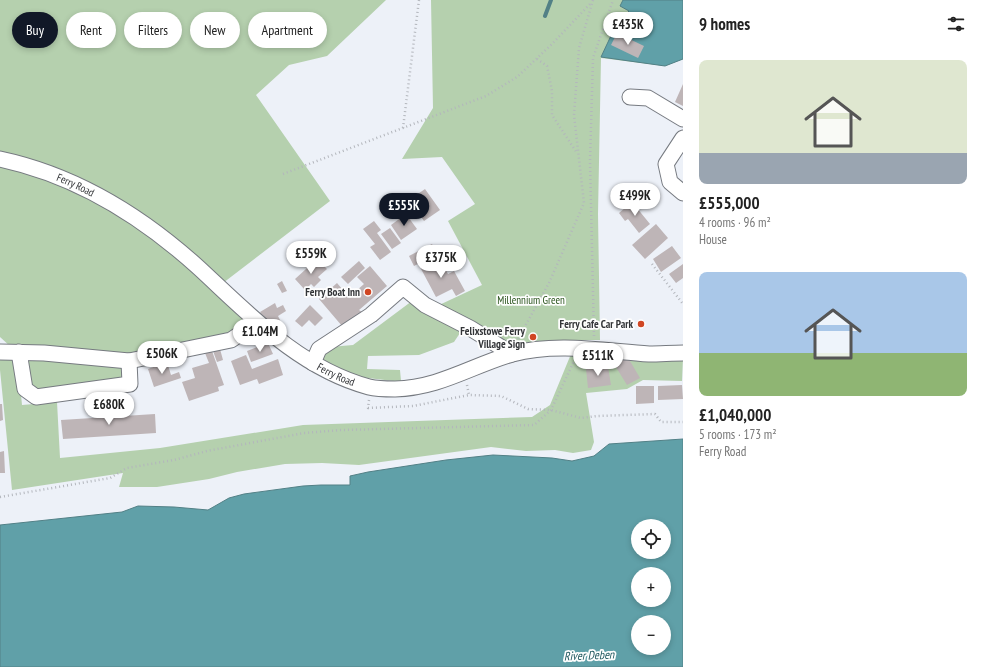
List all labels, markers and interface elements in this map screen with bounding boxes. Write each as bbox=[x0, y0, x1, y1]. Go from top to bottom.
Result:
chip: Buy bbox=[12, 12, 58, 48]
chip: Rent bbox=[66, 12, 116, 48]
chip: Filters bbox=[124, 12, 182, 48]
chip: New bbox=[190, 12, 240, 48]
chip: Apartment bbox=[248, 12, 327, 48]
pin: £435K bbox=[600, 12, 656, 46]
text: 9 homes bbox=[699, 13, 750, 35]
icon: filters bbox=[945, 13, 967, 35]
text: £435K bbox=[612, 16, 644, 33]
icon: home bbox=[797, 86, 869, 158]
street label: Ferry Road bbox=[55, 170, 97, 200]
pin: £499K bbox=[607, 183, 663, 217]
text: £499K bbox=[619, 187, 651, 204]
text: £555,000 bbox=[699, 192, 760, 214]
pin: £555K bbox=[376, 193, 432, 227]
text: £555K bbox=[388, 197, 420, 214]
text: 4 rooms · 96 m² bbox=[699, 214, 771, 231]
text: House bbox=[699, 231, 727, 248]
pin: £559K bbox=[283, 241, 339, 275]
text: £559K bbox=[295, 245, 327, 262]
pin: £375K bbox=[413, 245, 469, 279]
text: £375K bbox=[425, 249, 457, 266]
place label: Ferry Boat Inn bbox=[305, 285, 360, 299]
marker: Ferry Boat Inn bbox=[363, 287, 373, 297]
park label: Millennium Green bbox=[497, 293, 565, 307]
icon: home bbox=[797, 298, 869, 370]
place label: Ferry Cafe Car Park bbox=[560, 317, 633, 331]
pin: £1.04M bbox=[227, 319, 293, 353]
marker: Ferry Cafe Car Park bbox=[636, 319, 646, 329]
text: £1.04M bbox=[242, 323, 278, 340]
place label: Felixstowe Ferry Village Sign bbox=[460, 324, 526, 351]
marker: Felixstowe Ferry Village Sign bbox=[528, 332, 538, 342]
pin: £506K bbox=[134, 341, 190, 375]
pin: £511K bbox=[570, 343, 626, 377]
text: £506K bbox=[146, 345, 178, 362]
text: £511K bbox=[582, 347, 614, 364]
street label: Ferry Road bbox=[315, 360, 357, 389]
pin: £680K bbox=[81, 392, 137, 426]
text: £680K bbox=[93, 396, 125, 413]
text: £1,040,000 bbox=[699, 404, 771, 426]
text: 5 rooms · 173 m² bbox=[699, 426, 777, 443]
text: Ferry Road bbox=[699, 443, 746, 460]
map controls bbox=[631, 519, 671, 655]
button: locate bbox=[631, 519, 671, 559]
button: + bbox=[631, 567, 671, 607]
button: − bbox=[631, 615, 671, 655]
water label: River Deben bbox=[564, 647, 615, 663]

